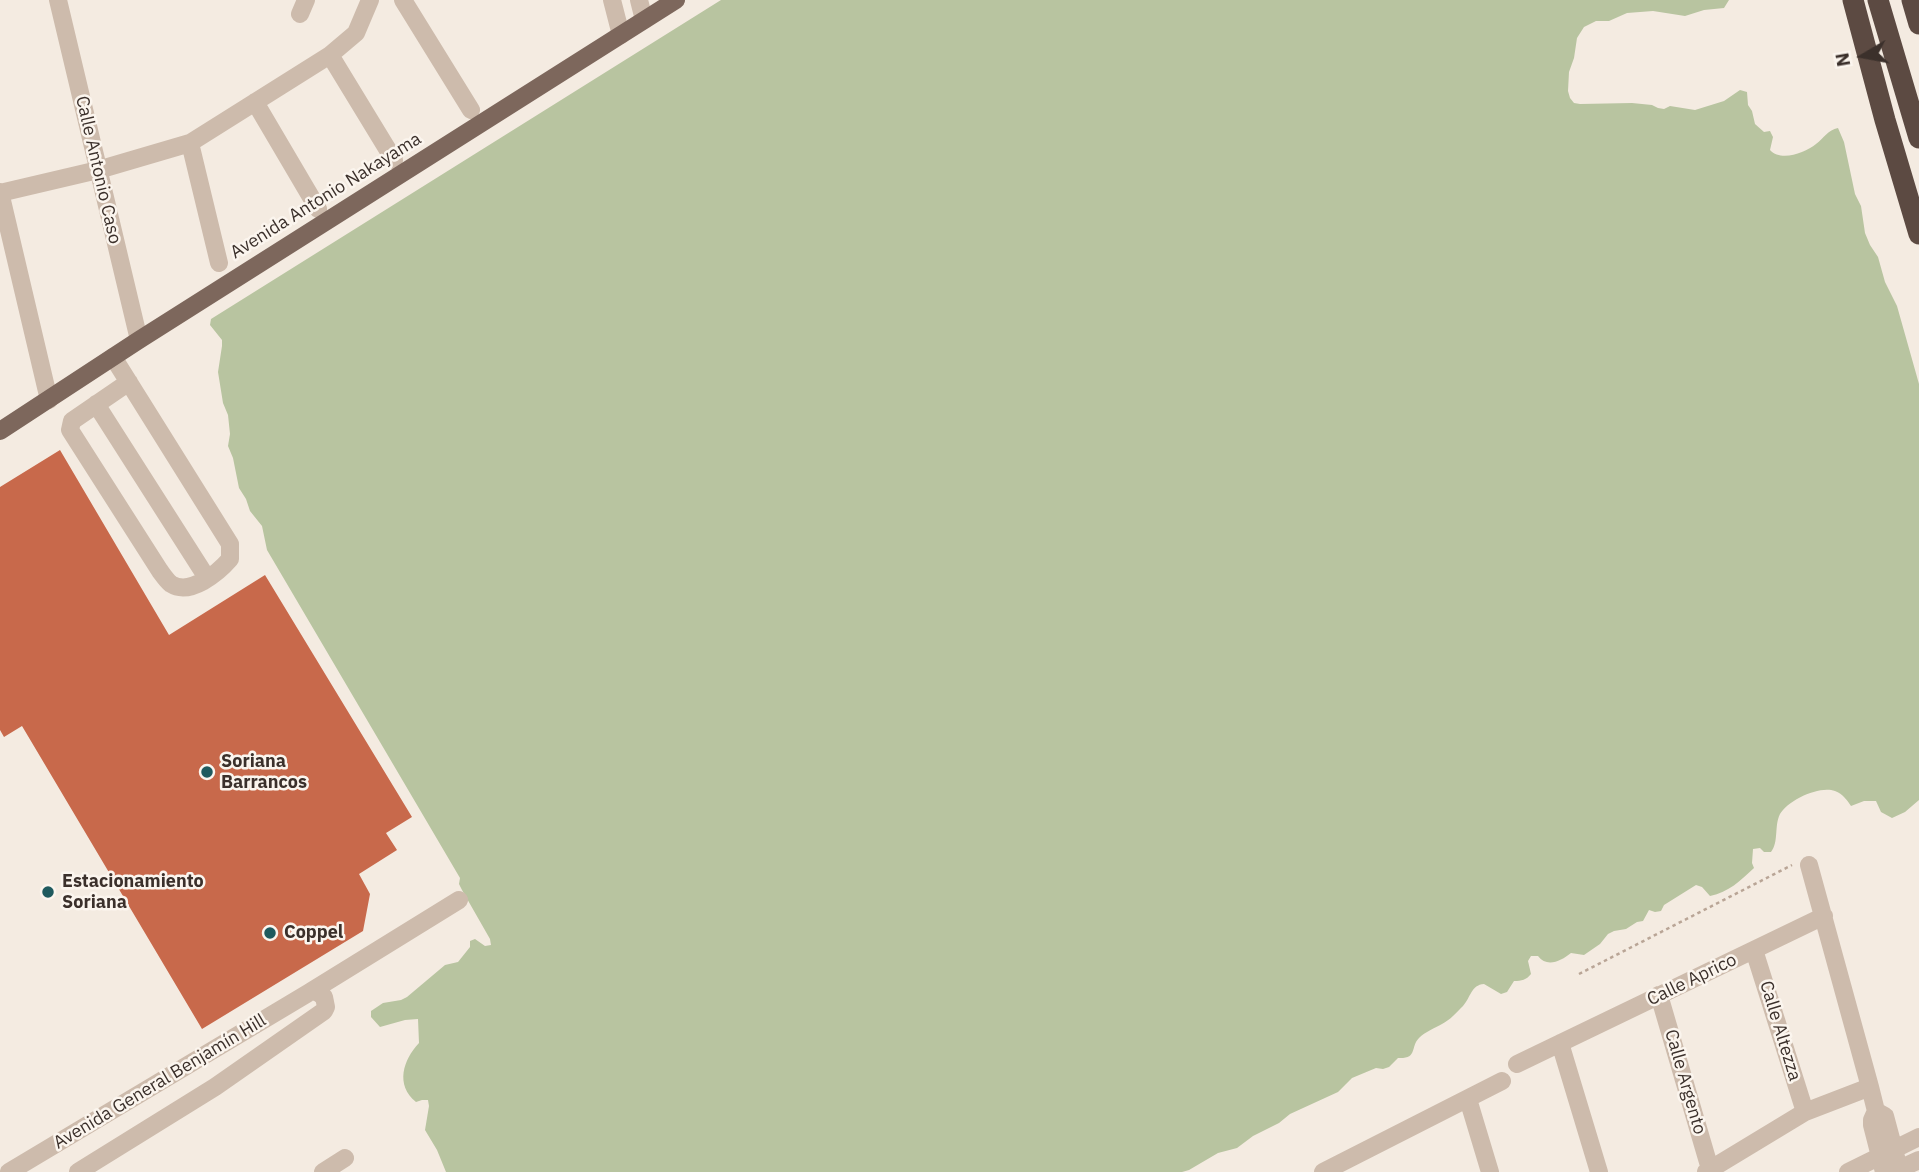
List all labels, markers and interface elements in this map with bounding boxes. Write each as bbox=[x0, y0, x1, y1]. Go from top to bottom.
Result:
north arrow bbox=[1828, 21, 1898, 91]
text: N bbox=[1829, 51, 1855, 69]
street label: Calle Antonio Caso bbox=[70, 94, 126, 246]
street label: Avenida Antonio Nakayama bbox=[227, 128, 425, 264]
place label: Soriana Barrancos bbox=[221, 751, 307, 794]
marker: Soriana Barrancos bbox=[199, 764, 215, 780]
place label: Estacionamiento Soriana bbox=[62, 871, 204, 914]
marker: Estacionamiento Soriana bbox=[40, 884, 56, 900]
place label: Coppel bbox=[284, 922, 343, 944]
marker: Coppel bbox=[262, 925, 278, 941]
street label: Calle Aprico bbox=[1644, 949, 1740, 1011]
street label: Calle Altezza bbox=[1755, 978, 1805, 1084]
street label: Avenida General Benjamín Hill bbox=[50, 1010, 270, 1154]
street label: Calle Argento bbox=[1660, 1027, 1710, 1137]

